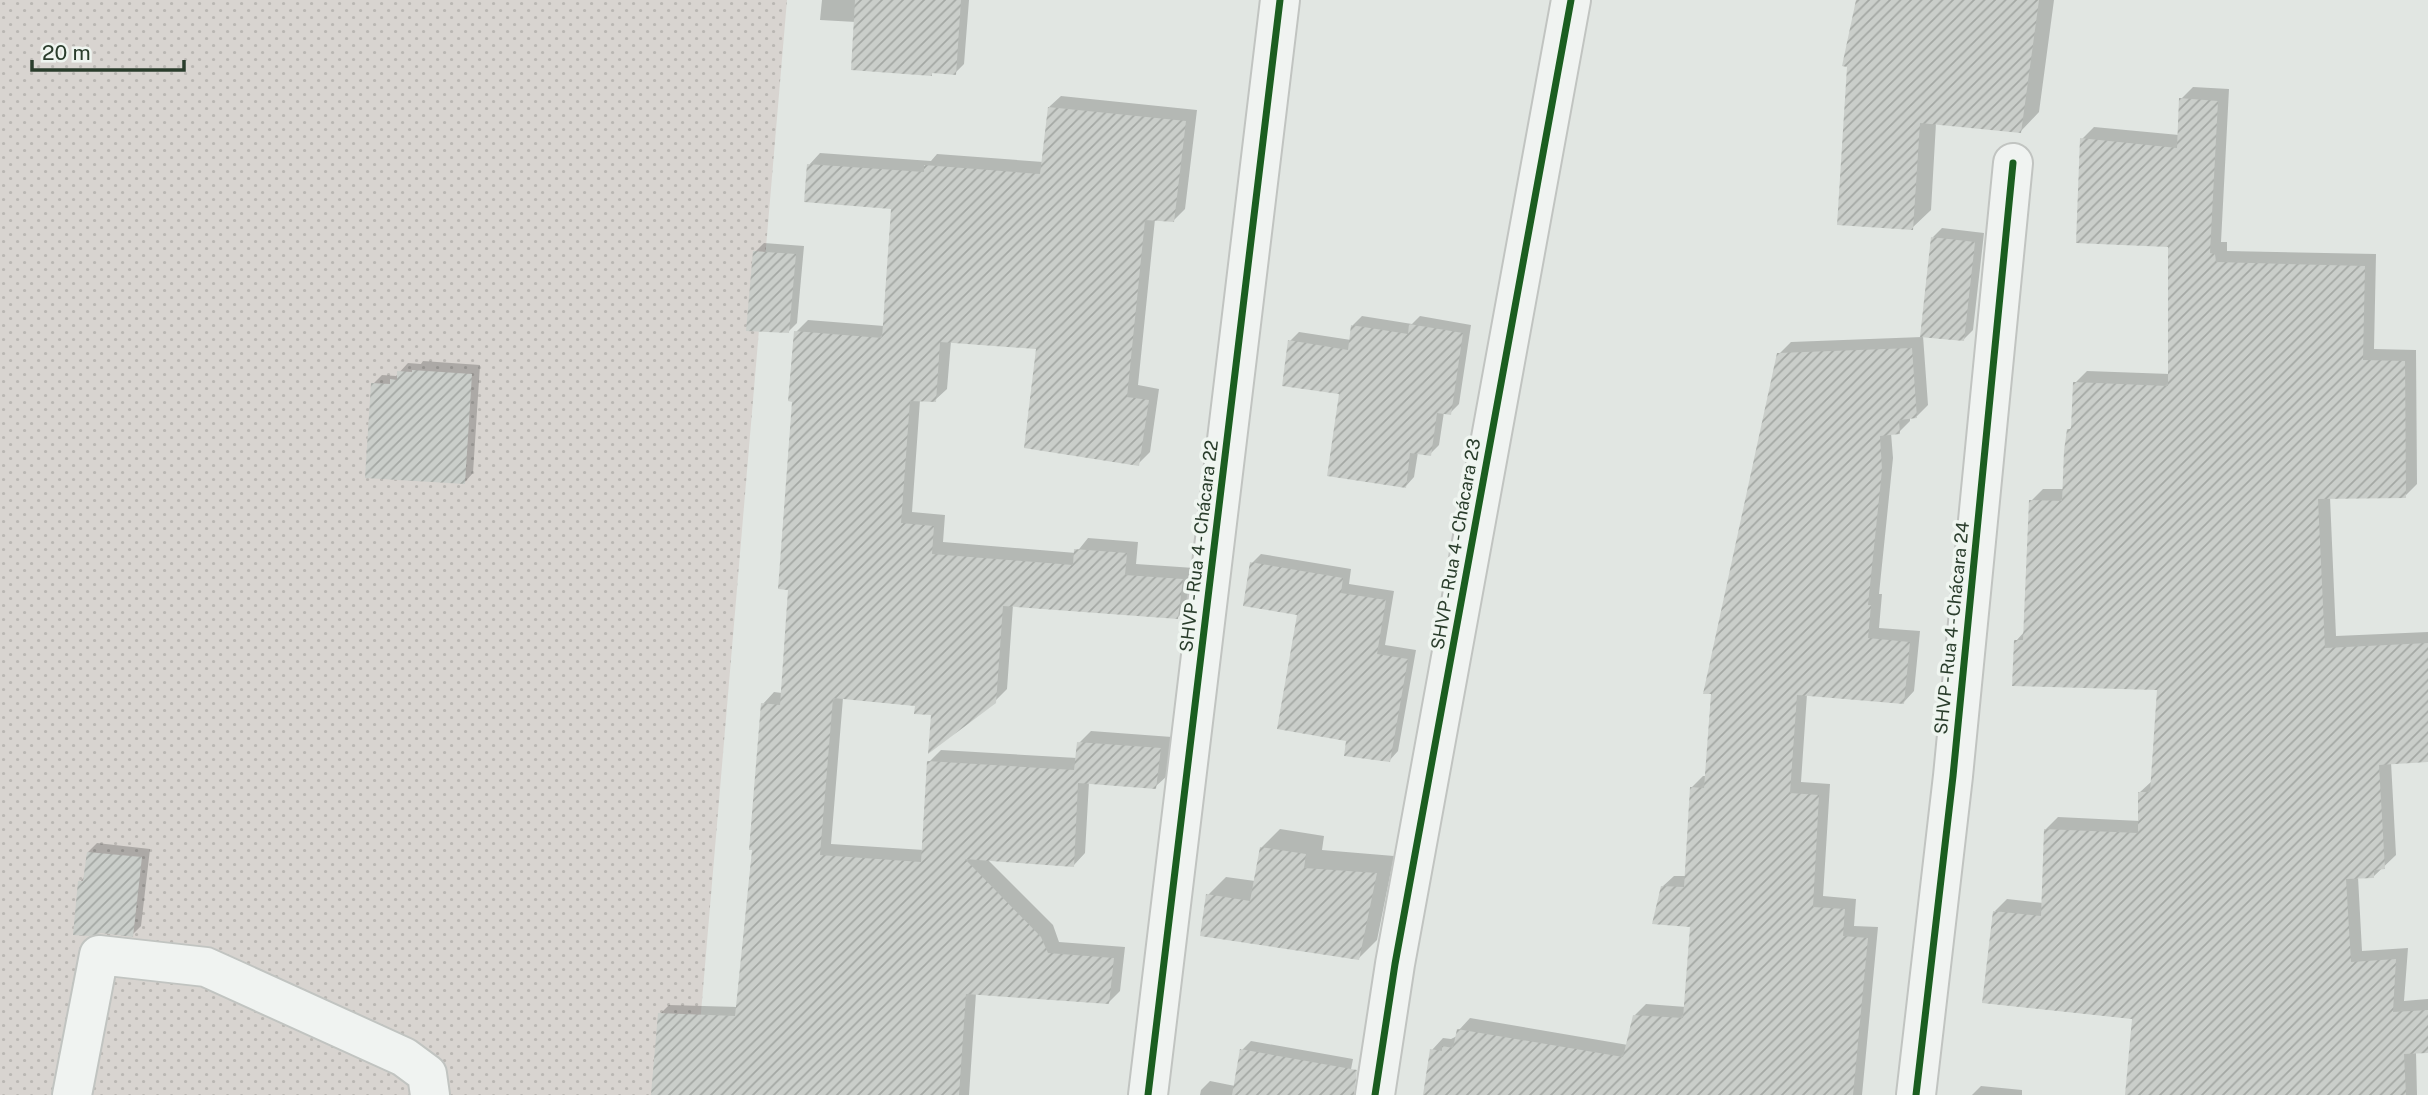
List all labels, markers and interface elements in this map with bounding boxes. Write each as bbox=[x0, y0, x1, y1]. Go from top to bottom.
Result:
scale bar bbox=[32, 28, 184, 72]
text: 20 m bbox=[42, 40, 91, 65]
street label: SHVP - Rua 4 - Chácara 23 bbox=[1427, 437, 1484, 651]
street label: SHVP - Rua 4 - Chácara 22 bbox=[1175, 439, 1222, 653]
street label: SHVP - Rua 4 - Chácara 24 bbox=[1930, 520, 1973, 735]

